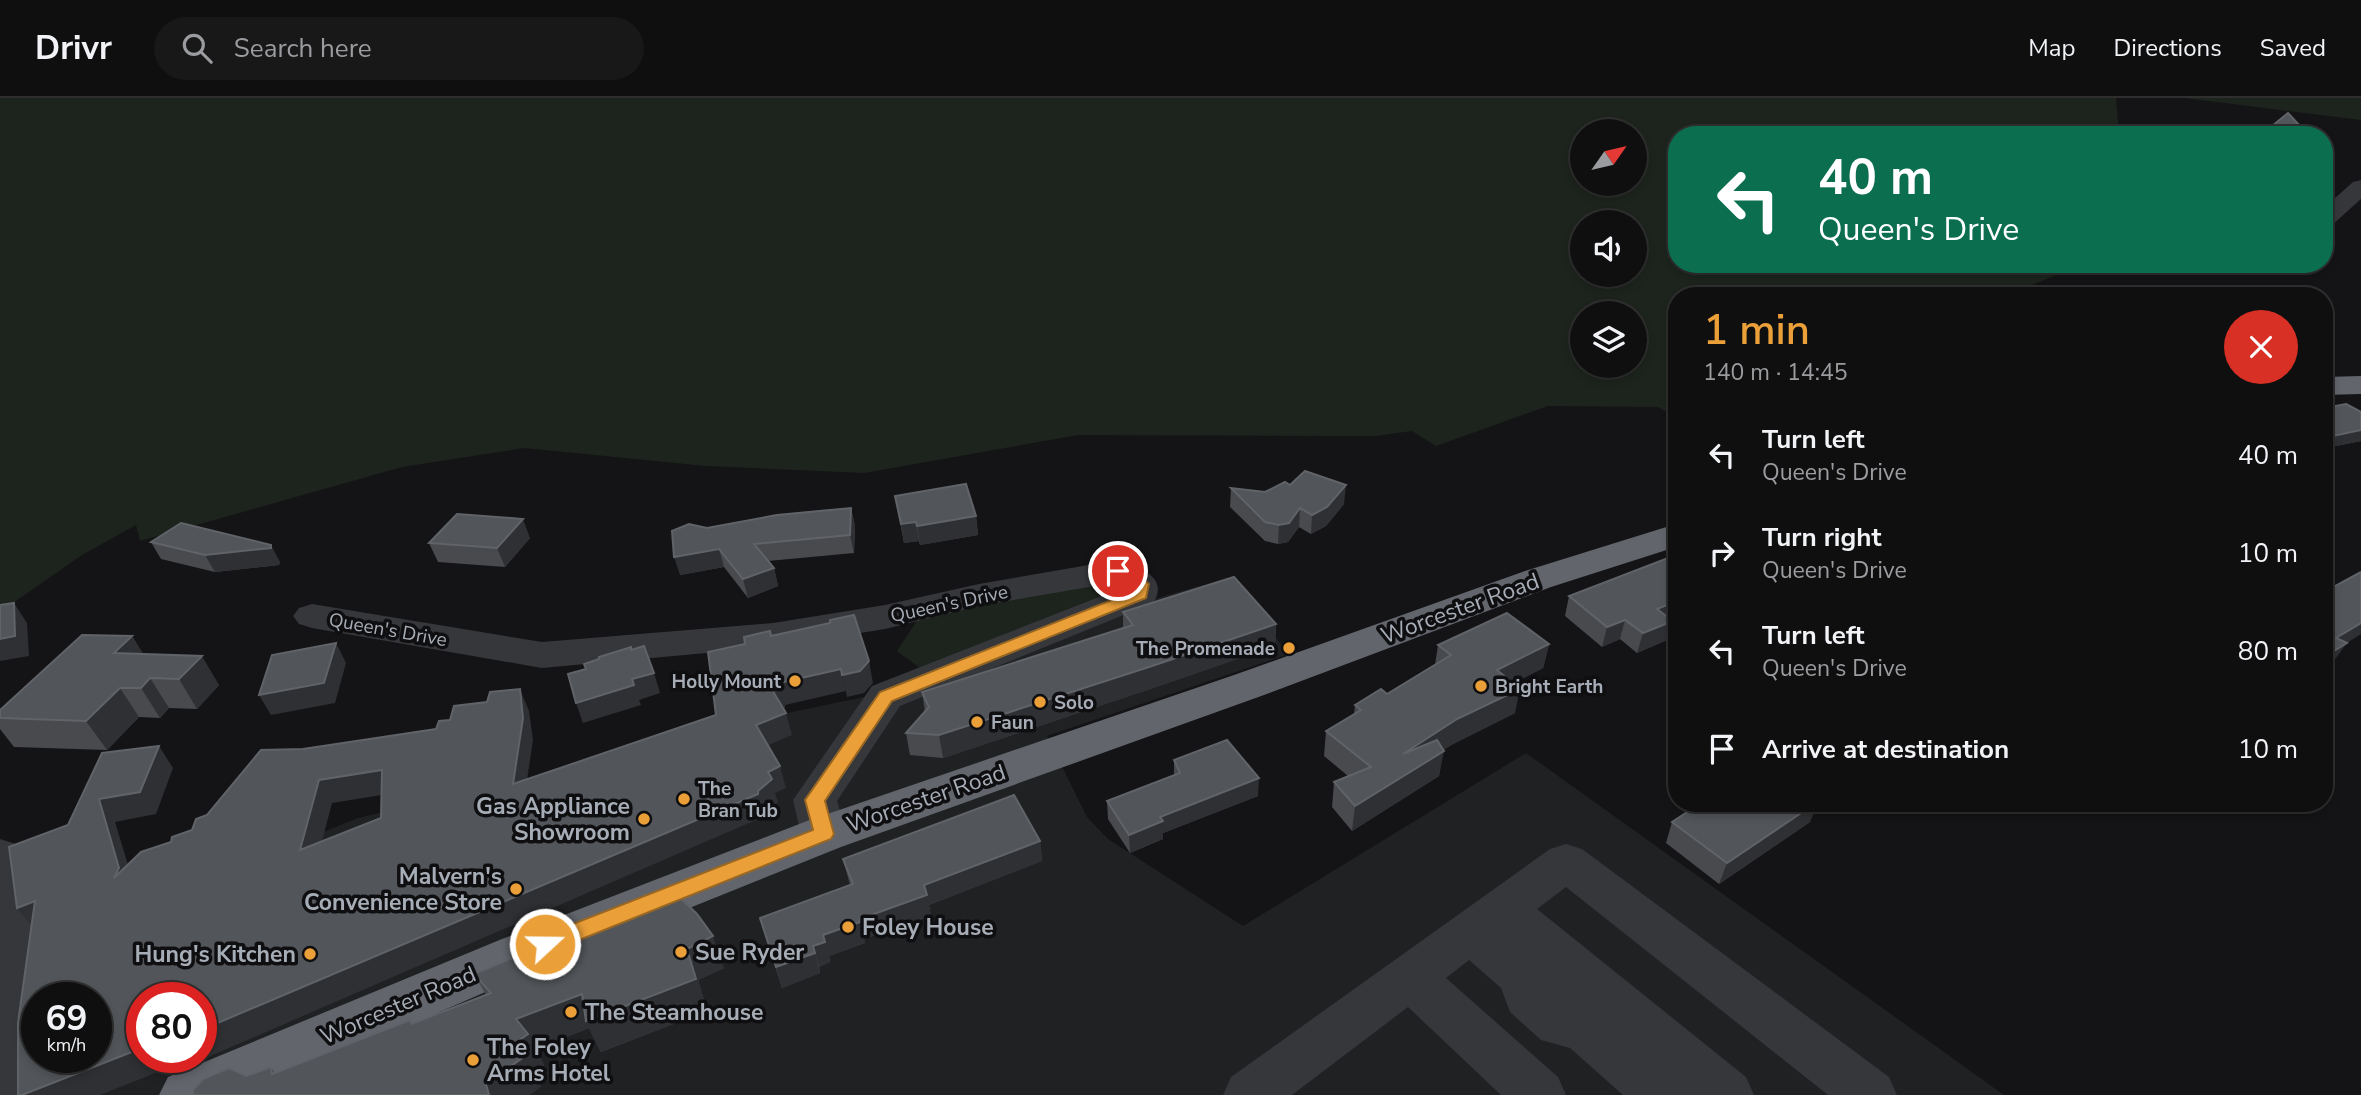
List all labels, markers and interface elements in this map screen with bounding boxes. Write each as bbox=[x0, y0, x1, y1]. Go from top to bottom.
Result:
search box bbox=[154, 17, 644, 80]
text: Drivr bbox=[35, 26, 112, 71]
icon: search bbox=[178, 29, 216, 67]
text: Search here bbox=[234, 31, 372, 66]
text: Map bbox=[2028, 32, 2075, 64]
text: Directions bbox=[2113, 32, 2222, 64]
text: Saved bbox=[2260, 32, 2326, 64]
north arrow bbox=[1570, 119, 1647, 196]
map controls bbox=[1570, 119, 1647, 378]
text: 40 m bbox=[1818, 144, 1933, 211]
icon: left bbox=[1703, 154, 1794, 245]
text: Queen's Drive bbox=[1818, 208, 2019, 251]
button: sound bbox=[1570, 210, 1647, 287]
button: layers bbox=[1570, 301, 1647, 378]
text: 1 min bbox=[1703, 302, 1810, 359]
button: close bbox=[2224, 310, 2298, 384]
text: 140 m · 14:45 bbox=[1703, 357, 1848, 388]
text: Turn left bbox=[1762, 422, 1865, 457]
icon: left bbox=[1703, 436, 1741, 474]
text: 40 m bbox=[2238, 438, 2298, 473]
text: Queen's Drive bbox=[1762, 457, 1907, 488]
text: Turn right bbox=[1762, 520, 1881, 555]
icon: right bbox=[1703, 534, 1741, 572]
text: 10 m bbox=[2238, 536, 2298, 571]
pin bbox=[1088, 541, 1148, 601]
icon: arrive bbox=[1099, 552, 1137, 590]
text: Queen's Drive bbox=[1762, 555, 1907, 586]
street label: Worcester Road bbox=[1377, 565, 1544, 651]
street label: Queen's Drive bbox=[888, 579, 1010, 629]
street label: Queen's Drive bbox=[327, 607, 449, 653]
text: Turn left bbox=[1762, 618, 1865, 653]
icon: left bbox=[1703, 632, 1741, 670]
text: 80 m bbox=[2238, 634, 2298, 669]
place label: The Promenade bbox=[1136, 636, 1275, 662]
marker: The Promenade bbox=[1281, 640, 1297, 656]
text: Queen's Drive bbox=[1762, 653, 1907, 684]
place label: Holly Mount bbox=[672, 669, 782, 695]
marker: Holly Mount bbox=[787, 673, 803, 689]
place label: Bright Earth bbox=[1495, 674, 1603, 700]
marker: Bright Earth bbox=[1473, 678, 1489, 694]
place label: Solo bbox=[1054, 690, 1094, 716]
marker: Solo bbox=[1032, 694, 1048, 710]
place label: Faun bbox=[991, 710, 1034, 736]
marker: Faun bbox=[969, 714, 985, 730]
icon: arrive bbox=[1703, 730, 1741, 768]
text: Arrive at destination bbox=[1762, 732, 2009, 767]
text: 10 m bbox=[2238, 732, 2298, 767]
street label: Worcester Road bbox=[843, 757, 1010, 840]
place label: The Bran Tub bbox=[698, 776, 778, 824]
place label: Gas Appliance Showroom bbox=[476, 791, 630, 848]
marker: The Bran Tub bbox=[676, 791, 692, 807]
marker: Gas Appliance Showroom bbox=[636, 811, 652, 827]
place label: Malvern's Convenience Store bbox=[304, 861, 502, 918]
marker: Malvern's Convenience Store bbox=[508, 881, 524, 897]
position arrow bbox=[508, 907, 582, 981]
place label: Foley House bbox=[862, 912, 994, 943]
marker: Foley House bbox=[840, 919, 856, 935]
place label: Sue Ryder bbox=[695, 937, 804, 968]
place label: Hung's Kitchen bbox=[134, 939, 296, 970]
marker: Sue Ryder bbox=[673, 944, 689, 960]
marker: Hung's Kitchen bbox=[302, 946, 318, 962]
street label: Worcester Road bbox=[316, 959, 481, 1052]
speed limit sign: 80 bbox=[126, 982, 217, 1073]
text: 69 bbox=[45, 995, 88, 1042]
place label: The Steamhouse bbox=[585, 997, 763, 1028]
marker: The Steamhouse bbox=[563, 1004, 579, 1020]
place label: The Foley Arms Hotel bbox=[487, 1032, 611, 1089]
text: km/h bbox=[47, 1033, 86, 1057]
marker: The Foley Arms Hotel bbox=[465, 1052, 481, 1068]

